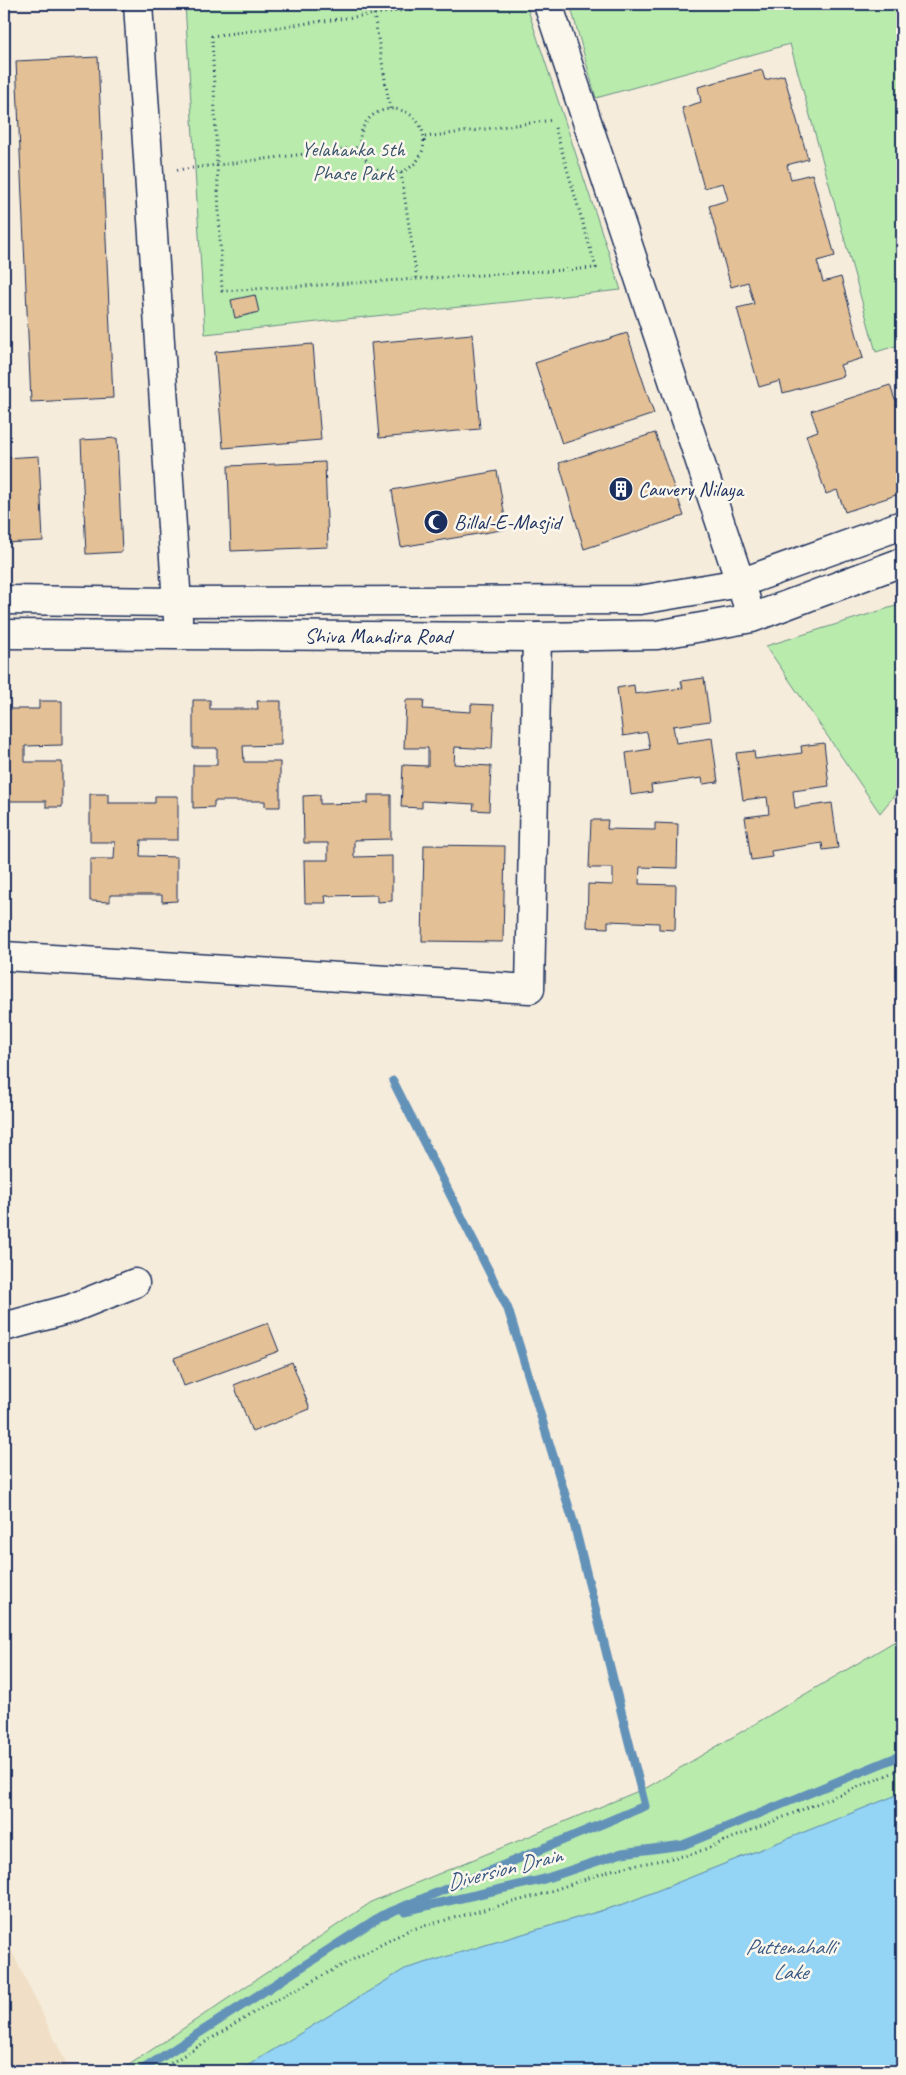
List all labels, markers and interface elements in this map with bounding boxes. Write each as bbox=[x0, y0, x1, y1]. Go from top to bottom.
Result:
park label: Yelahanka 5th Phase Park bbox=[301, 136, 406, 186]
building icon: Cauvery Nilaya bbox=[608, 476, 634, 502]
place label: Cauvery Nilaya bbox=[638, 476, 745, 502]
mosque icon: Billal-E-Masjid bbox=[423, 509, 449, 535]
place label: Billal-E-Masjid bbox=[454, 509, 564, 535]
street label: Shiva Mandira Road bbox=[304, 623, 454, 649]
water label: Diversion Drain bbox=[444, 1841, 567, 1897]
water label: Puttenahalli Lake bbox=[745, 1933, 840, 1986]

